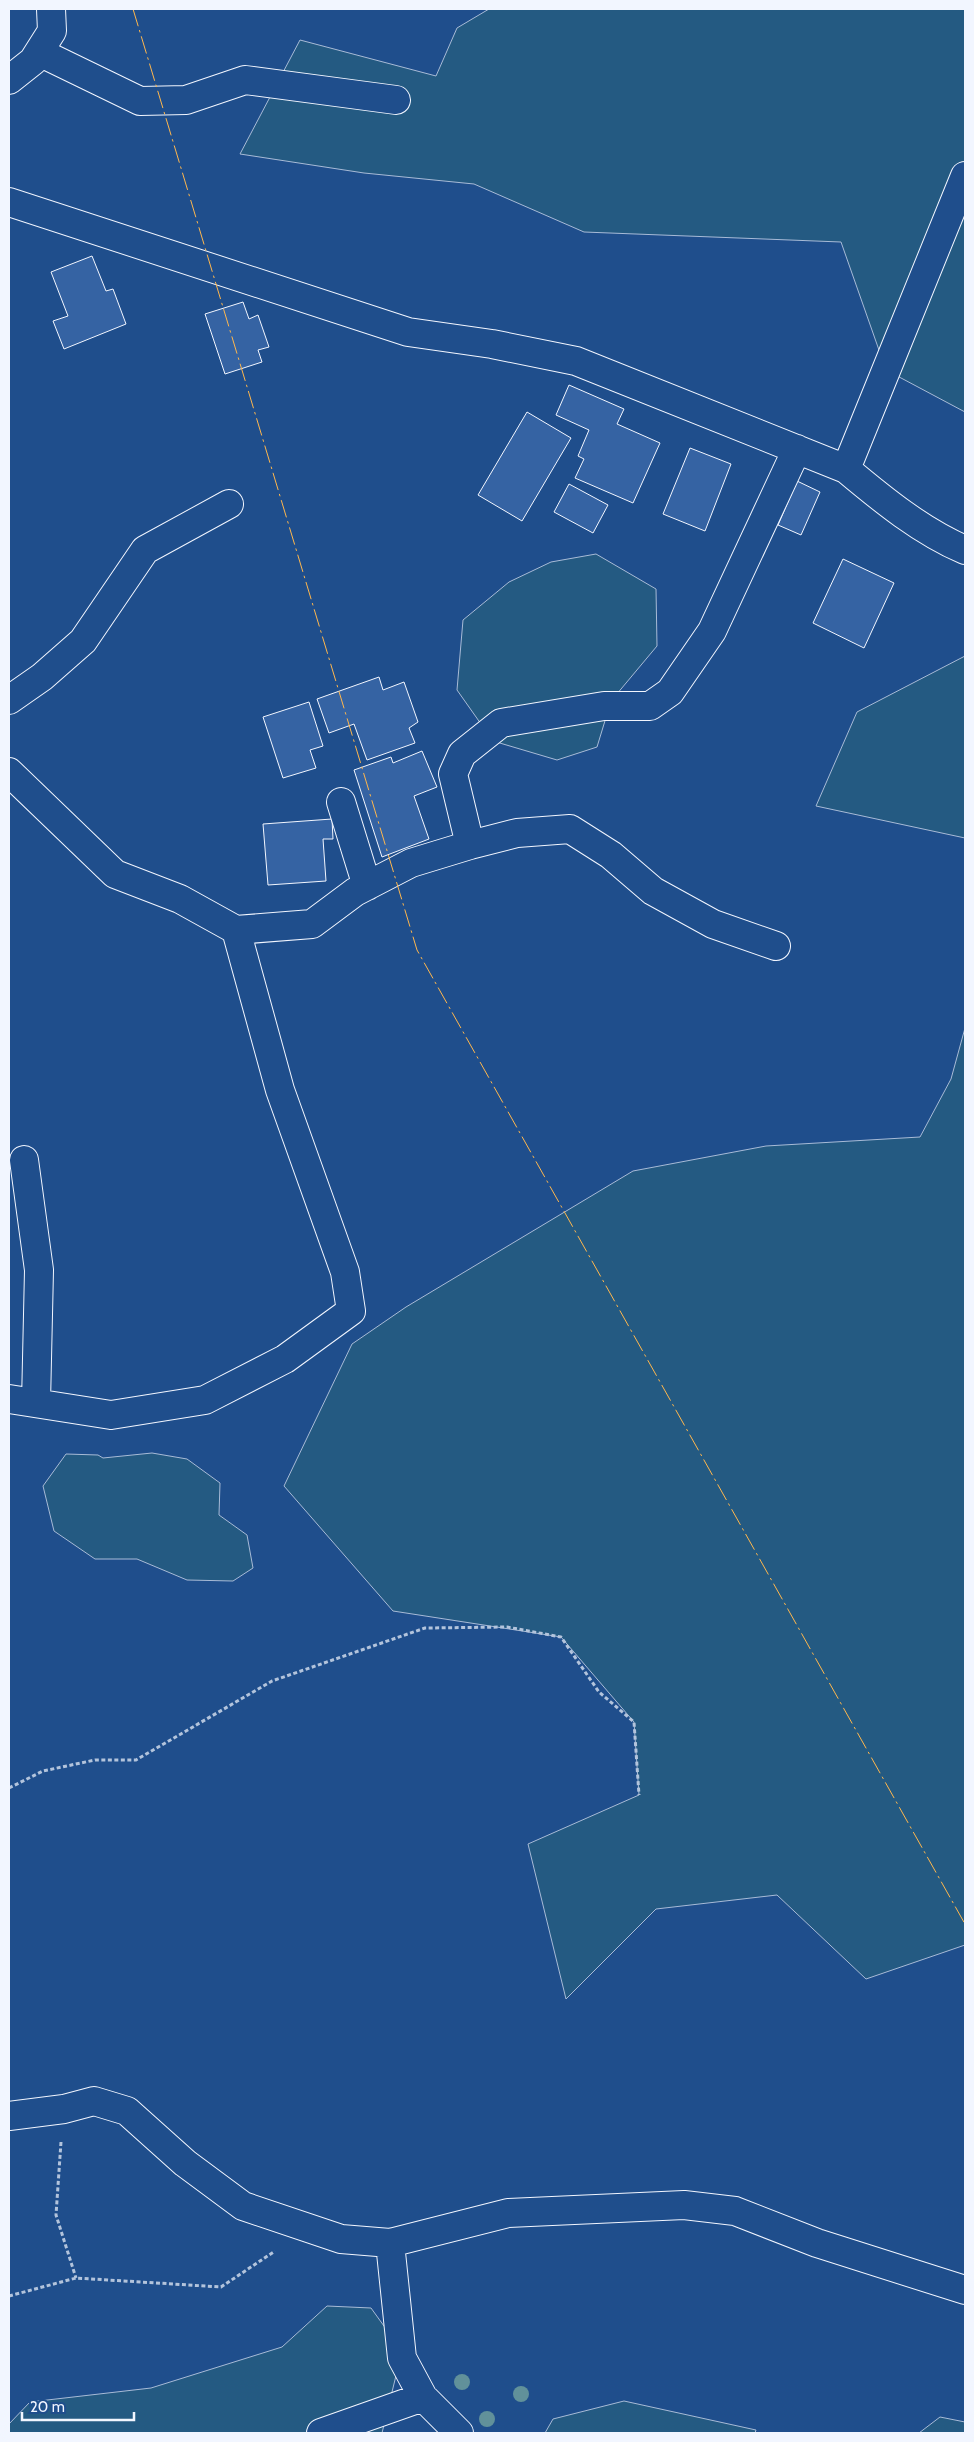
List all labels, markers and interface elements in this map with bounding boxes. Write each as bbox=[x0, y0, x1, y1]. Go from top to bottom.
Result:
scale bar bbox=[22, 2390, 135, 2422]
text: 20 m bbox=[30, 2398, 65, 2416]

